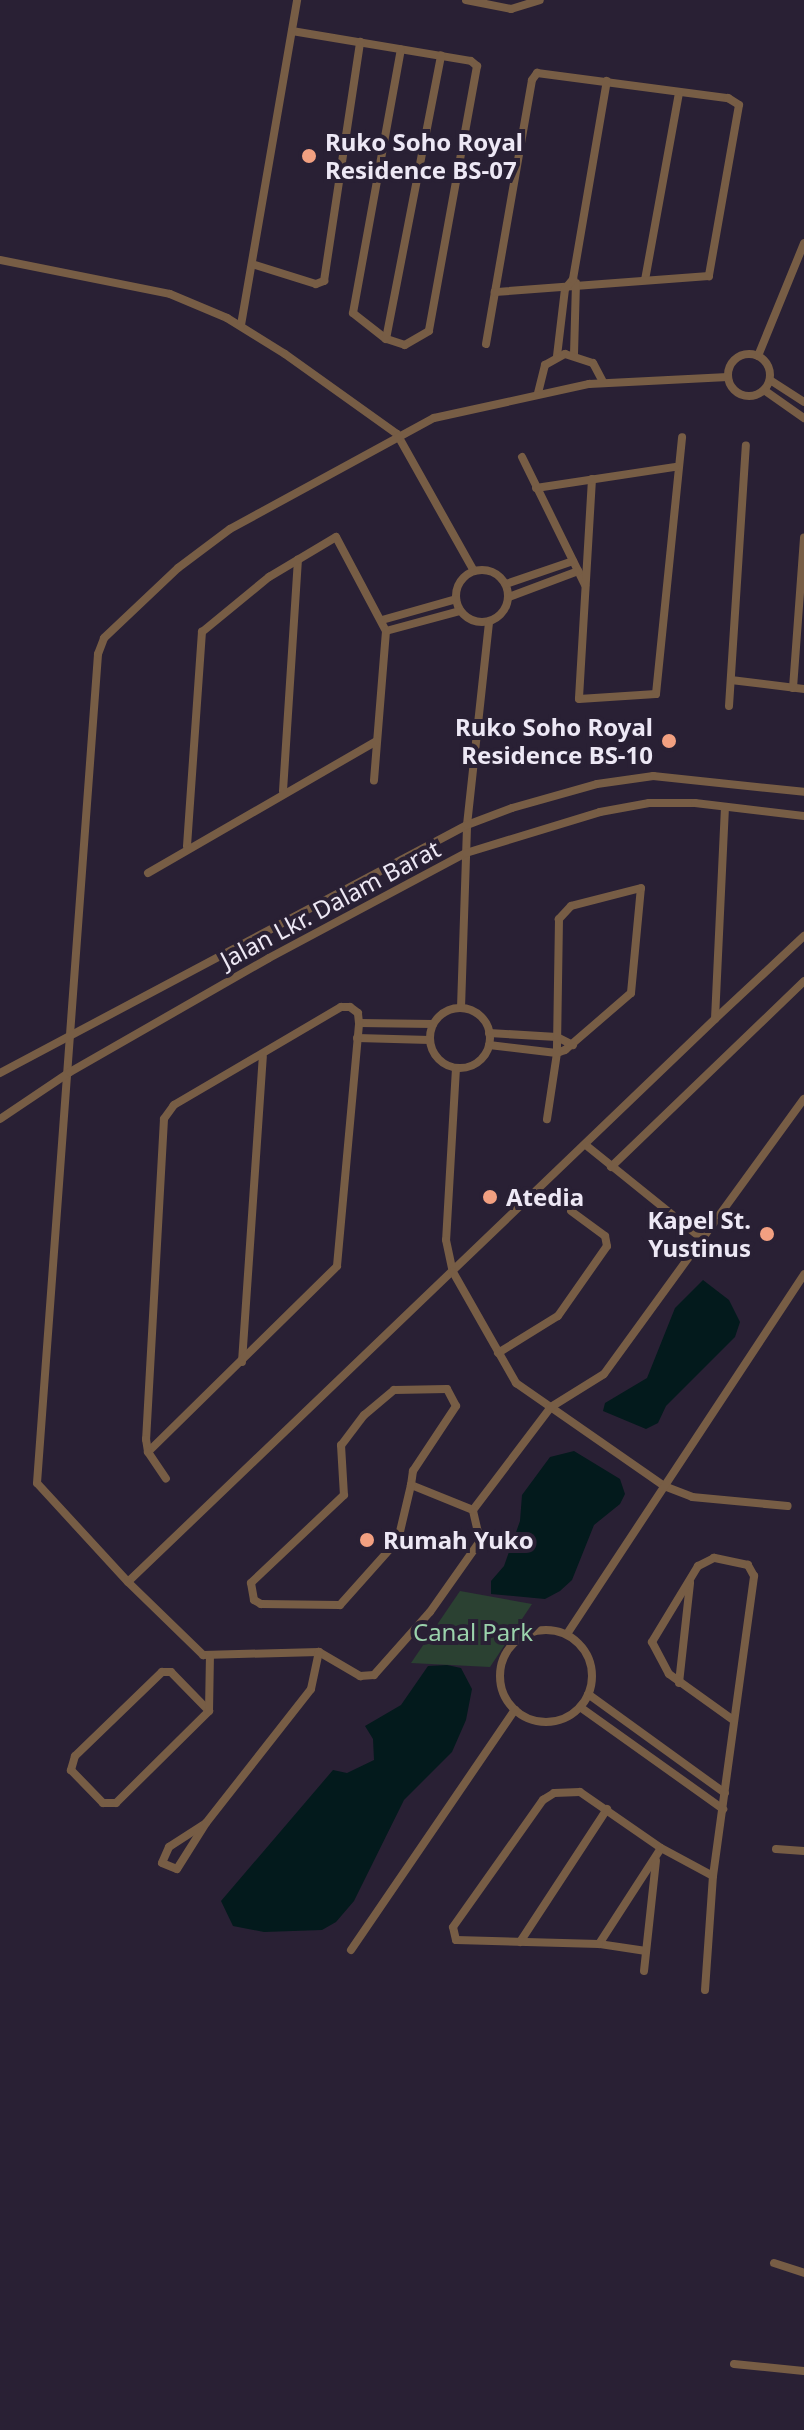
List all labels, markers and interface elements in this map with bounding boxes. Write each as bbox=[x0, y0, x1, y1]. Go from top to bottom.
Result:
place label: Ruko Soho Royal Residence BS-07 bbox=[325, 128, 523, 184]
marker: Ruko Soho Royal Residence BS-07 bbox=[300, 147, 318, 165]
place label: Ruko Soho Royal Residence BS-10 bbox=[455, 713, 653, 769]
marker: Ruko Soho Royal Residence BS-10 bbox=[660, 732, 678, 750]
street label: Jalan Lkr. Dalam Barat bbox=[215, 834, 445, 974]
place label: Atedia bbox=[506, 1183, 584, 1211]
marker: Atedia bbox=[481, 1188, 499, 1206]
place label: Kapel St. Yustinus bbox=[647, 1206, 751, 1262]
marker: Kapel St. Yustinus bbox=[758, 1225, 776, 1243]
place label: Rumah Yuko bbox=[383, 1526, 534, 1554]
marker: Rumah Yuko bbox=[358, 1531, 376, 1549]
park label: Canal Park bbox=[413, 1618, 533, 1646]

